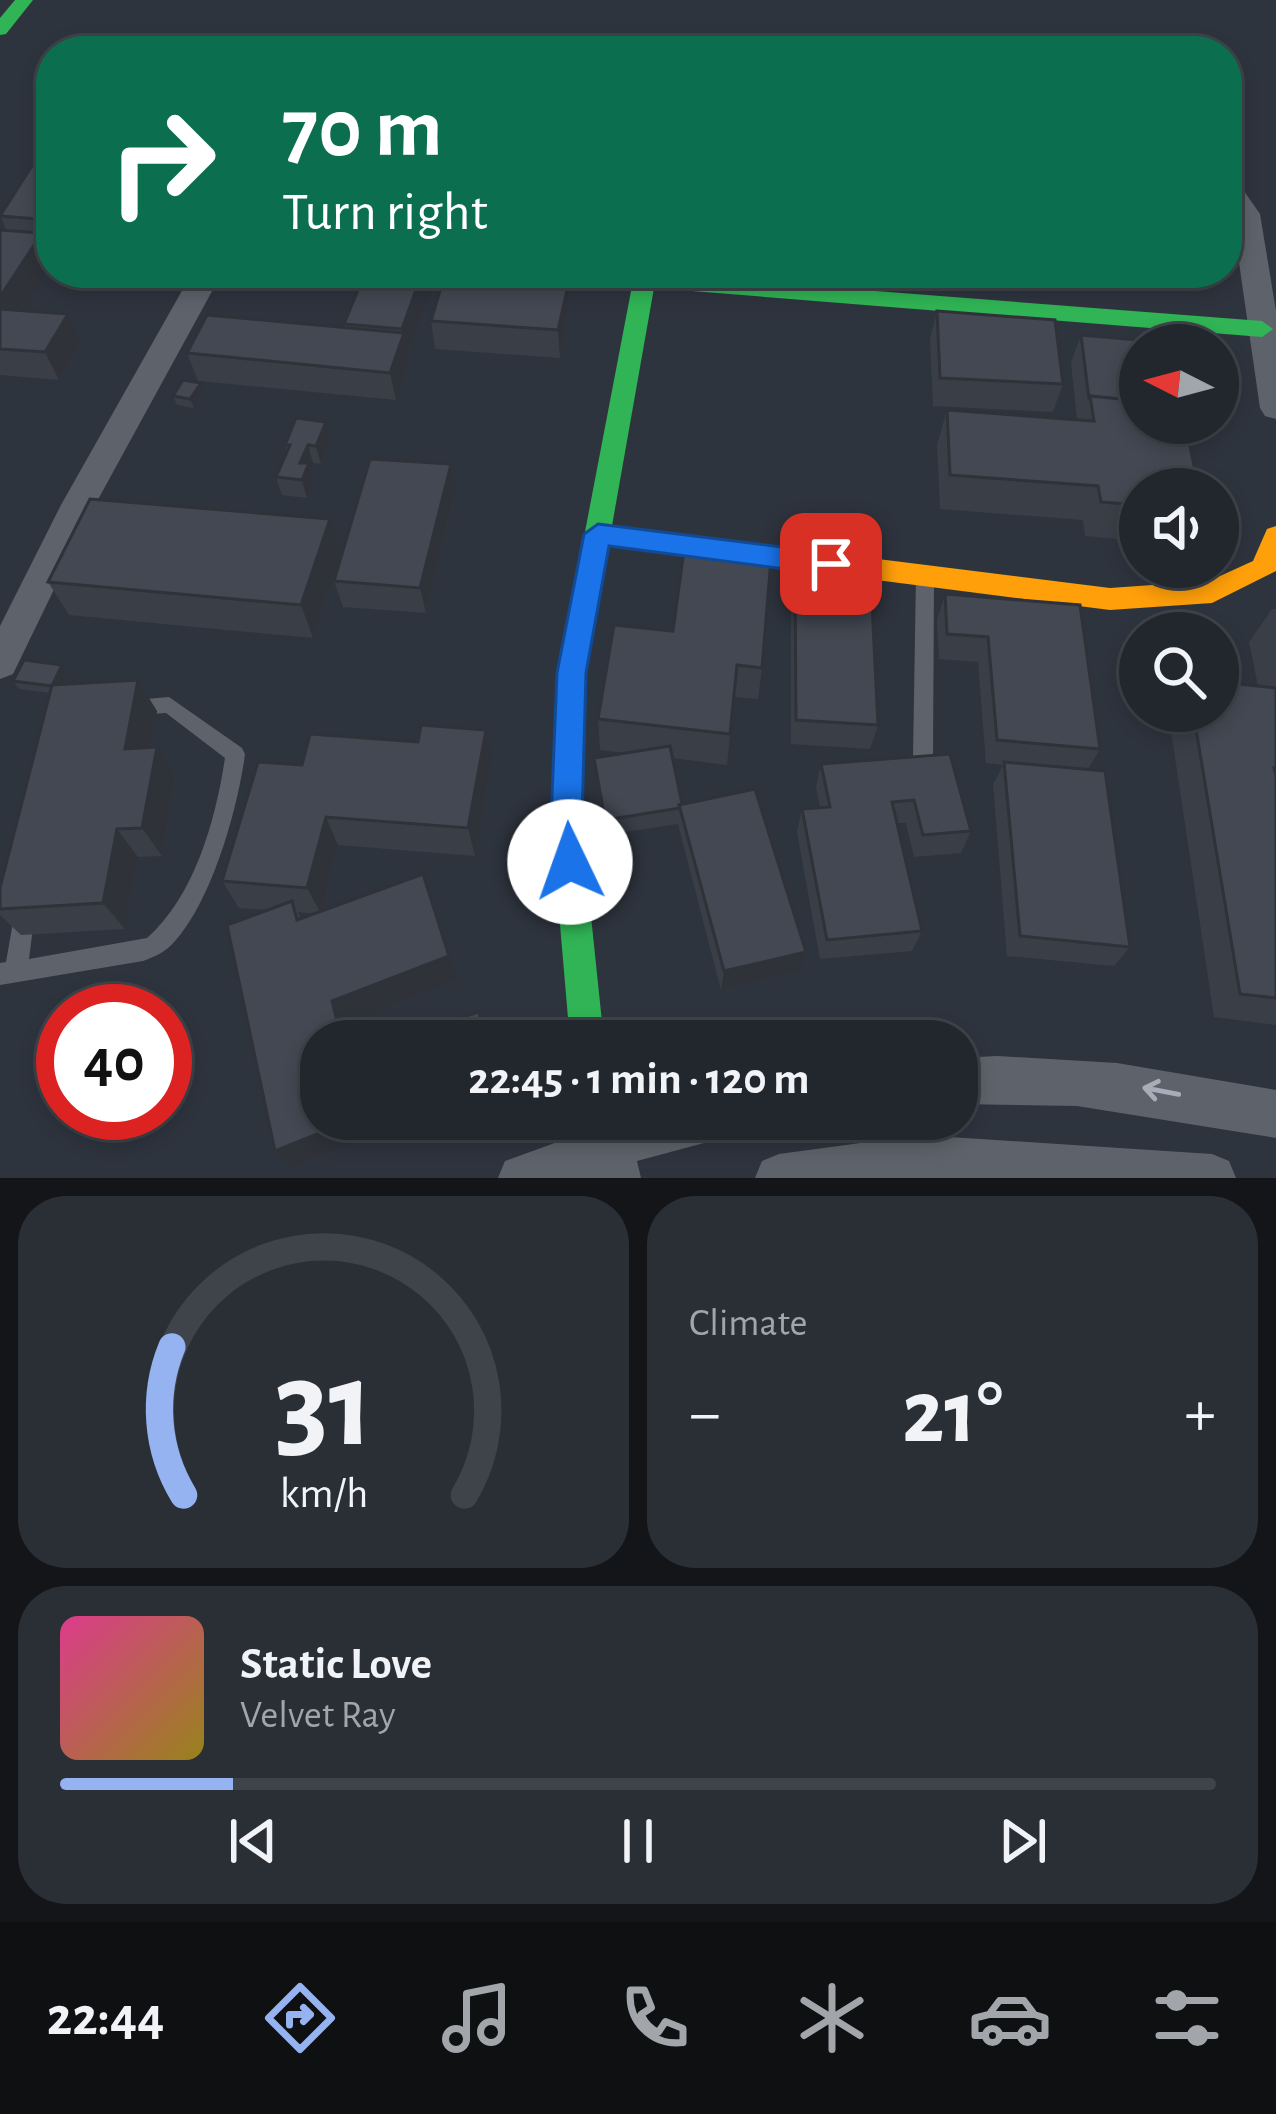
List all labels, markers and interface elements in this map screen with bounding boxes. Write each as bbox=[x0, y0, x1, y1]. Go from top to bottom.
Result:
icon: right bbox=[84, 84, 240, 240]
text: 70 m bbox=[282, 88, 443, 172]
text: Turn right bbox=[282, 186, 488, 240]
north arrow bbox=[1119, 324, 1239, 444]
map controls bbox=[1119, 324, 1239, 732]
button: sound bbox=[1119, 468, 1239, 588]
pin bbox=[780, 513, 882, 615]
icon: arrive bbox=[798, 531, 864, 597]
button: search bbox=[1119, 612, 1239, 732]
position arrow bbox=[507, 799, 633, 925]
speed limit sign: 40 bbox=[36, 984, 192, 1140]
text: 22:45 · 1 min · 120 m bbox=[468, 1057, 810, 1102]
one-way arrow bbox=[1143, 1079, 1182, 1101]
text: Climate bbox=[689, 1304, 807, 1343]
text: 31 bbox=[274, 1344, 373, 1469]
text: 21° bbox=[902, 1369, 1003, 1459]
text: − bbox=[689, 1381, 721, 1447]
text: + bbox=[1184, 1381, 1216, 1447]
text: km/h bbox=[279, 1473, 368, 1516]
text: Static Love bbox=[240, 1642, 432, 1687]
text: Velvet Ray bbox=[240, 1696, 396, 1735]
icon: previous bbox=[220, 1808, 286, 1874]
icon: pause bbox=[605, 1808, 671, 1874]
icon: next bbox=[990, 1808, 1056, 1874]
icon: directions bbox=[258, 1976, 342, 2060]
icon: music bbox=[435, 1976, 519, 2060]
icon: phone bbox=[613, 1976, 697, 2060]
icon: climate bbox=[790, 1976, 874, 2060]
icon: car bbox=[968, 1976, 1052, 2060]
icon: filters bbox=[1145, 1976, 1229, 2060]
text: 22:44 bbox=[47, 1991, 164, 2045]

